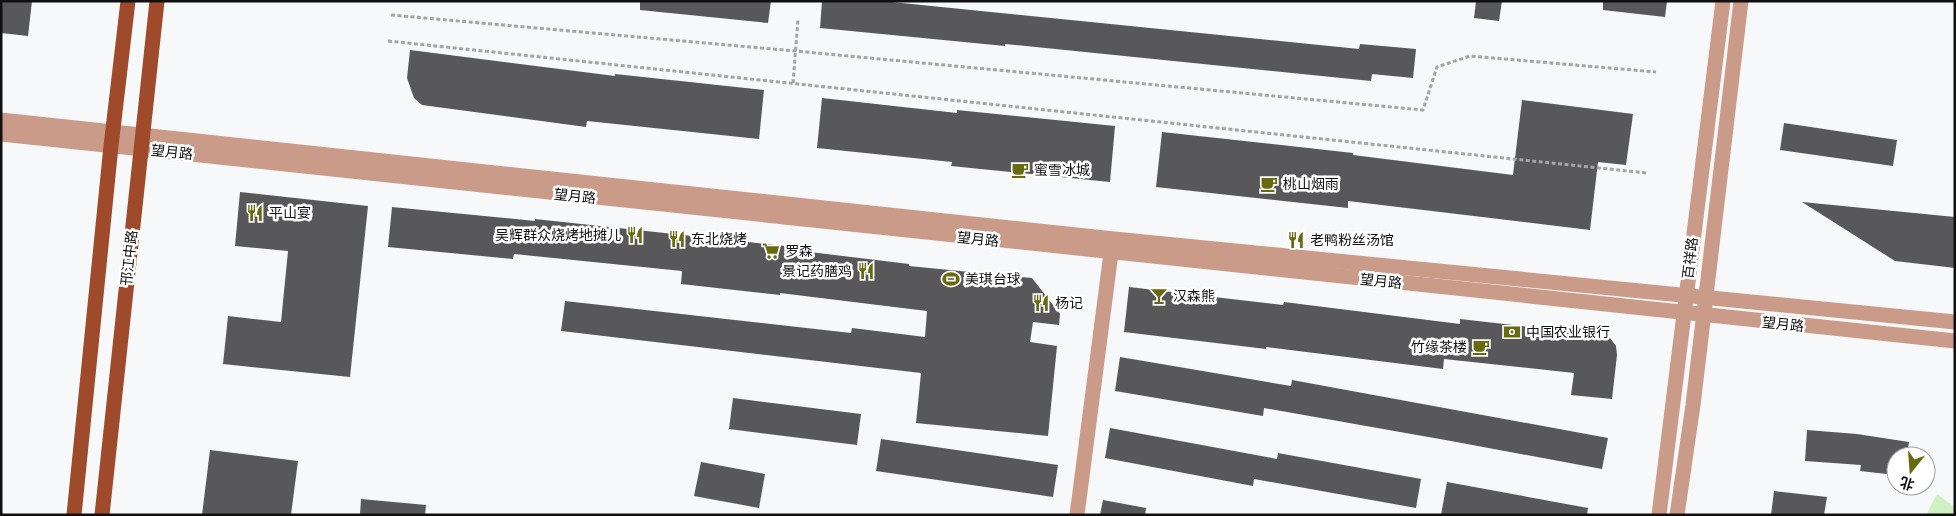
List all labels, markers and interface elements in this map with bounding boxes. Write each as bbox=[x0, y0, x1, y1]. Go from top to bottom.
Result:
street label: 望月路 bbox=[150, 141, 194, 162]
cafe icon: 蜜雪冰城 bbox=[1010, 160, 1030, 180]
place label: 蜜雪冰城 bbox=[1034, 161, 1090, 178]
cafe icon: 桃山烟雨 bbox=[1259, 174, 1279, 194]
place label: 桃山烟雨 bbox=[1283, 175, 1339, 192]
street label: 望月路 bbox=[553, 185, 597, 206]
restaurant icon: 平山宴 bbox=[245, 203, 265, 223]
place label: 平山宴 bbox=[269, 204, 311, 221]
restaurant icon: 吴辉群众烧烤地摊儿 bbox=[625, 225, 645, 245]
place label: 吴辉群众烧烤地摊儿 bbox=[495, 226, 621, 243]
street label: 望月路 bbox=[956, 228, 1000, 249]
street label: 邗江中路 bbox=[117, 229, 140, 287]
restaurant icon: 东北烧烤 bbox=[667, 229, 687, 249]
place label: 东北烧烤 bbox=[691, 230, 747, 247]
restaurant icon: 老鸭粉丝汤馆 bbox=[1286, 230, 1306, 250]
place label: 老鸭粉丝汤馆 bbox=[1310, 231, 1394, 248]
street label: 百祥路 bbox=[1679, 236, 1700, 280]
supermarket icon: 罗森 bbox=[761, 241, 781, 261]
place label: 罗森 bbox=[785, 242, 813, 259]
restaurant icon: 景记药膳鸡 bbox=[856, 261, 876, 281]
place label: 景记药膳鸡 bbox=[782, 262, 852, 279]
sports icon: 美琪台球 bbox=[941, 269, 961, 289]
place label: 美琪台球 bbox=[965, 270, 1021, 287]
street label: 望月路 bbox=[1359, 270, 1403, 291]
bar icon: 汉森熊 bbox=[1149, 286, 1169, 306]
place label: 汉森熊 bbox=[1173, 287, 1215, 304]
restaurant icon: 杨记 bbox=[1031, 293, 1051, 313]
place label: 杨记 bbox=[1055, 294, 1083, 311]
street label: 望月路 bbox=[1761, 313, 1805, 334]
bank icon: 中国农业银行 bbox=[1502, 322, 1522, 342]
place label: 中国农业银行 bbox=[1526, 323, 1610, 340]
cafe icon: 竹缘茶楼 bbox=[1471, 337, 1491, 357]
place label: 竹缘茶楼 bbox=[1411, 338, 1467, 355]
north arrow bbox=[1886, 446, 1936, 496]
text: 北 bbox=[1898, 474, 1916, 494]

